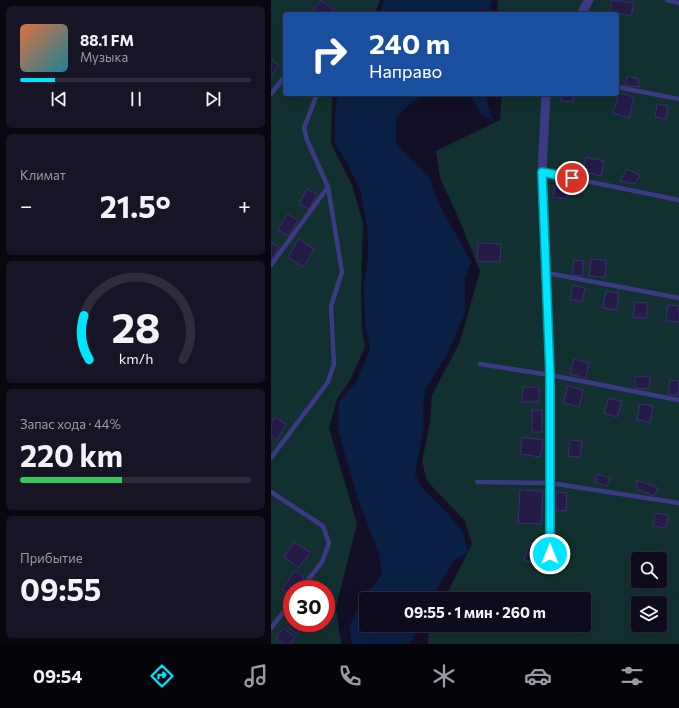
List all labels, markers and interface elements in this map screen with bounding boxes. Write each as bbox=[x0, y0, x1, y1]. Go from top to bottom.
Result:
text: 240 m bbox=[369, 26, 450, 60]
icon: right bbox=[303, 28, 355, 80]
text: 88.1 FM bbox=[80, 31, 134, 49]
text: Музыка bbox=[80, 49, 128, 65]
text: Направо bbox=[369, 60, 442, 82]
icon: previous bbox=[48, 88, 70, 110]
icon: pause bbox=[125, 88, 147, 110]
icon: next bbox=[202, 88, 224, 110]
pin bbox=[555, 161, 589, 195]
text: Климат bbox=[20, 167, 66, 183]
icon: arrive bbox=[561, 167, 583, 189]
text: 21.5° bbox=[100, 187, 171, 224]
text: − bbox=[20, 192, 33, 219]
text: + bbox=[238, 192, 251, 219]
text: 28 bbox=[111, 301, 160, 352]
text: km/h bbox=[118, 349, 153, 367]
text: Запас хода · 44% bbox=[20, 416, 121, 432]
text: 220 km bbox=[20, 436, 123, 473]
position arrow bbox=[529, 533, 571, 575]
text: Прибытие bbox=[20, 550, 83, 566]
map controls bbox=[631, 552, 667, 632]
button: search bbox=[631, 552, 667, 588]
text: 09:55 bbox=[20, 570, 101, 607]
speed limit sign: 30 bbox=[283, 580, 335, 632]
button: layers bbox=[631, 596, 667, 632]
text: 09:55 · 1 мин · 260 m bbox=[404, 603, 546, 621]
icon: directions bbox=[148, 662, 176, 690]
icon: music bbox=[242, 662, 270, 690]
icon: phone bbox=[336, 662, 364, 690]
icon: climate bbox=[430, 662, 458, 690]
icon: car bbox=[524, 662, 552, 690]
icon: filters bbox=[618, 662, 646, 690]
text: 09:54 bbox=[33, 665, 82, 687]

